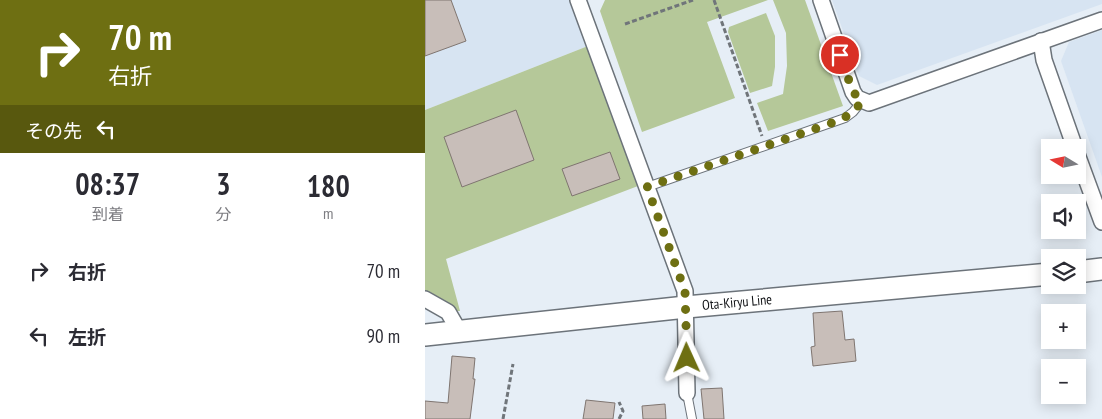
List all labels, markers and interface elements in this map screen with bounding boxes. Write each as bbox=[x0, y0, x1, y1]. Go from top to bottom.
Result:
text: 70 m bbox=[108, 14, 172, 60]
icon: right bbox=[25, 20, 90, 85]
pin bbox=[819, 34, 861, 76]
icon: arrive bbox=[826, 41, 854, 69]
text: 右折 bbox=[108, 62, 152, 90]
icon: left bbox=[92, 115, 120, 143]
text: その先 bbox=[25, 119, 82, 143]
north arrow bbox=[1041, 139, 1086, 184]
map controls bbox=[1041, 139, 1086, 404]
text: 08:37 bbox=[75, 164, 140, 203]
text: 3 bbox=[216, 164, 231, 203]
text: 180 bbox=[307, 166, 350, 205]
button: sound bbox=[1041, 194, 1086, 239]
text: m bbox=[323, 203, 333, 223]
text: 到着 bbox=[92, 204, 124, 224]
text: 分 bbox=[215, 204, 231, 224]
button: layers bbox=[1041, 249, 1086, 294]
icon: right bbox=[25, 257, 53, 285]
text: 70 m bbox=[367, 259, 400, 283]
text: 右折 bbox=[68, 260, 106, 284]
street label: Ota-Kiryu Line bbox=[701, 290, 773, 314]
button: + bbox=[1041, 304, 1086, 349]
icon: left bbox=[25, 322, 53, 350]
text: 90 m bbox=[367, 324, 400, 348]
text: 左折 bbox=[68, 325, 106, 349]
position arrow bbox=[660, 331, 712, 383]
button: − bbox=[1041, 359, 1086, 404]

